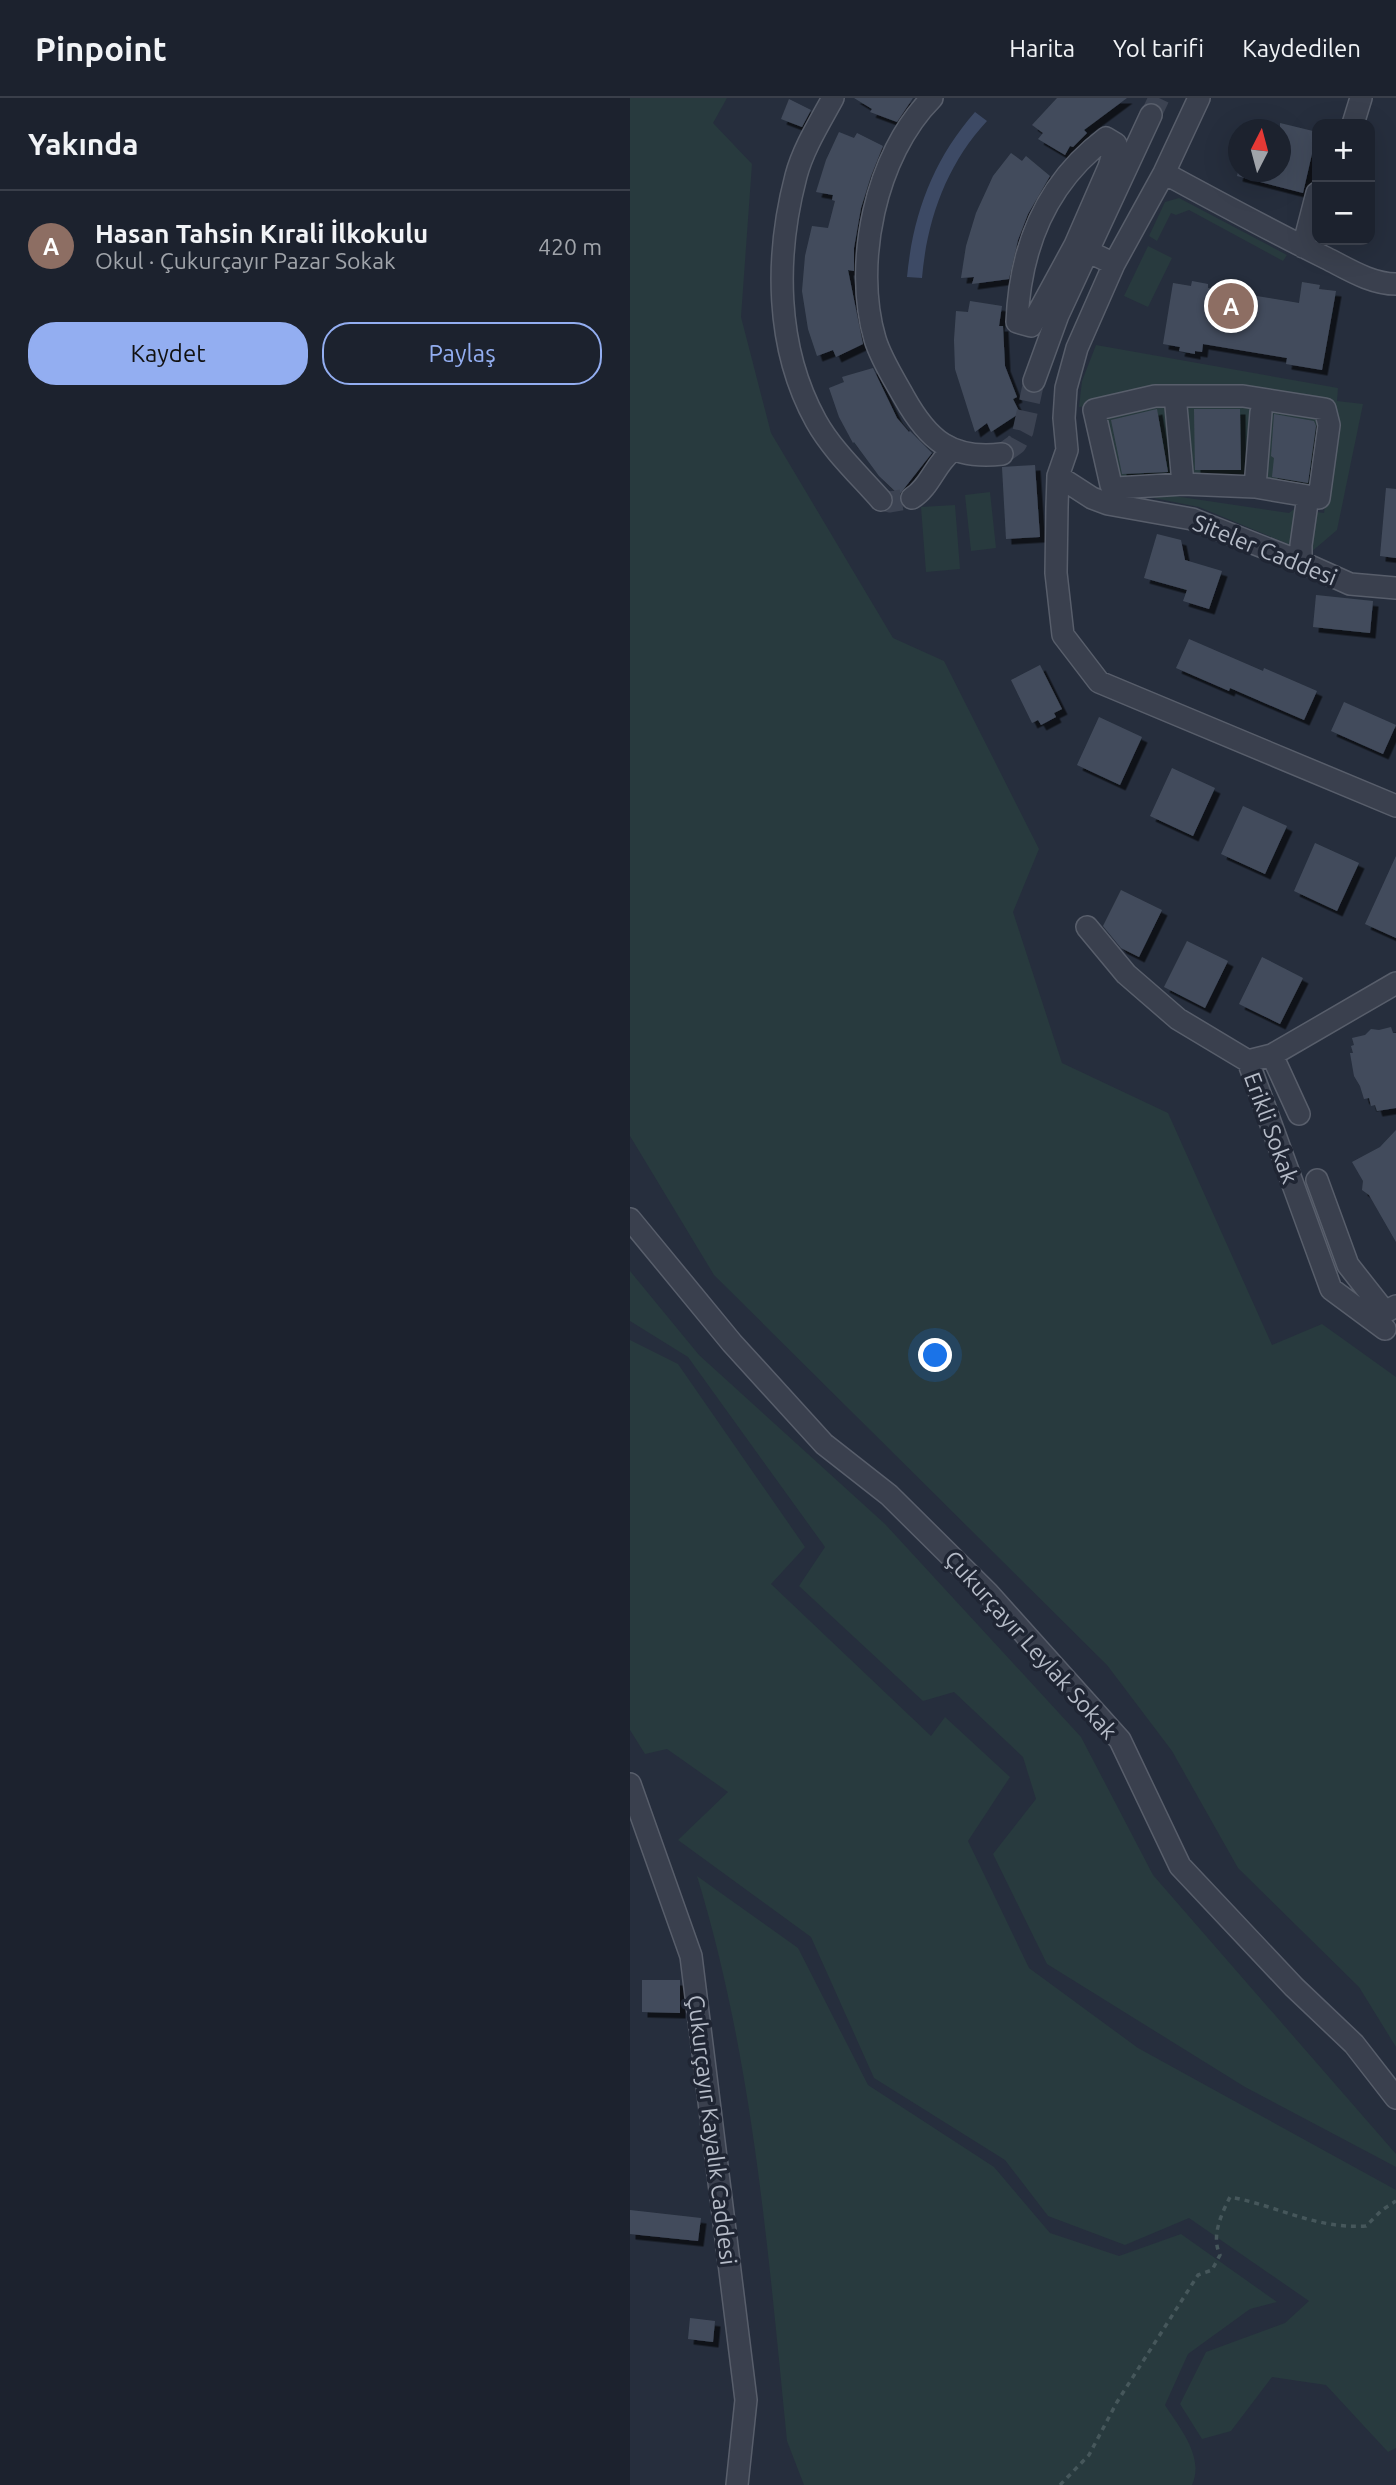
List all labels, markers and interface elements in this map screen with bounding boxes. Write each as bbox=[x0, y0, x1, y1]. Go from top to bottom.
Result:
text: Pinpoint bbox=[35, 30, 167, 67]
text: Harita bbox=[1009, 35, 1075, 62]
text: Yol tarifi bbox=[1113, 35, 1204, 62]
text: Kaydedilen bbox=[1242, 35, 1361, 62]
north arrow bbox=[1228, 119, 1291, 182]
map controls bbox=[1312, 119, 1375, 245]
button: + bbox=[1312, 119, 1375, 182]
text: Yakında bbox=[28, 127, 139, 161]
button: − bbox=[1312, 182, 1375, 245]
text: Hasan Tahsin Kırali İlkokulu bbox=[95, 219, 428, 248]
text: A bbox=[43, 234, 59, 259]
text: 420 m bbox=[538, 234, 602, 259]
text: Okul · Çukurçayır Pazar Sokak bbox=[95, 248, 396, 273]
pin: A bbox=[1208, 280, 1254, 332]
button: Kaydet bbox=[28, 322, 308, 385]
button: Paylaş bbox=[322, 322, 602, 385]
street label: Siteler Caddesi bbox=[1189, 509, 1341, 590]
street label: Erikli Sokak bbox=[1240, 1069, 1303, 1187]
your location bbox=[918, 1338, 952, 1372]
street label: Çukurçayır Leylak Sokak bbox=[940, 1546, 1123, 1744]
street label: Çukurçayır Kayalık Caddesi bbox=[684, 1994, 741, 2266]

